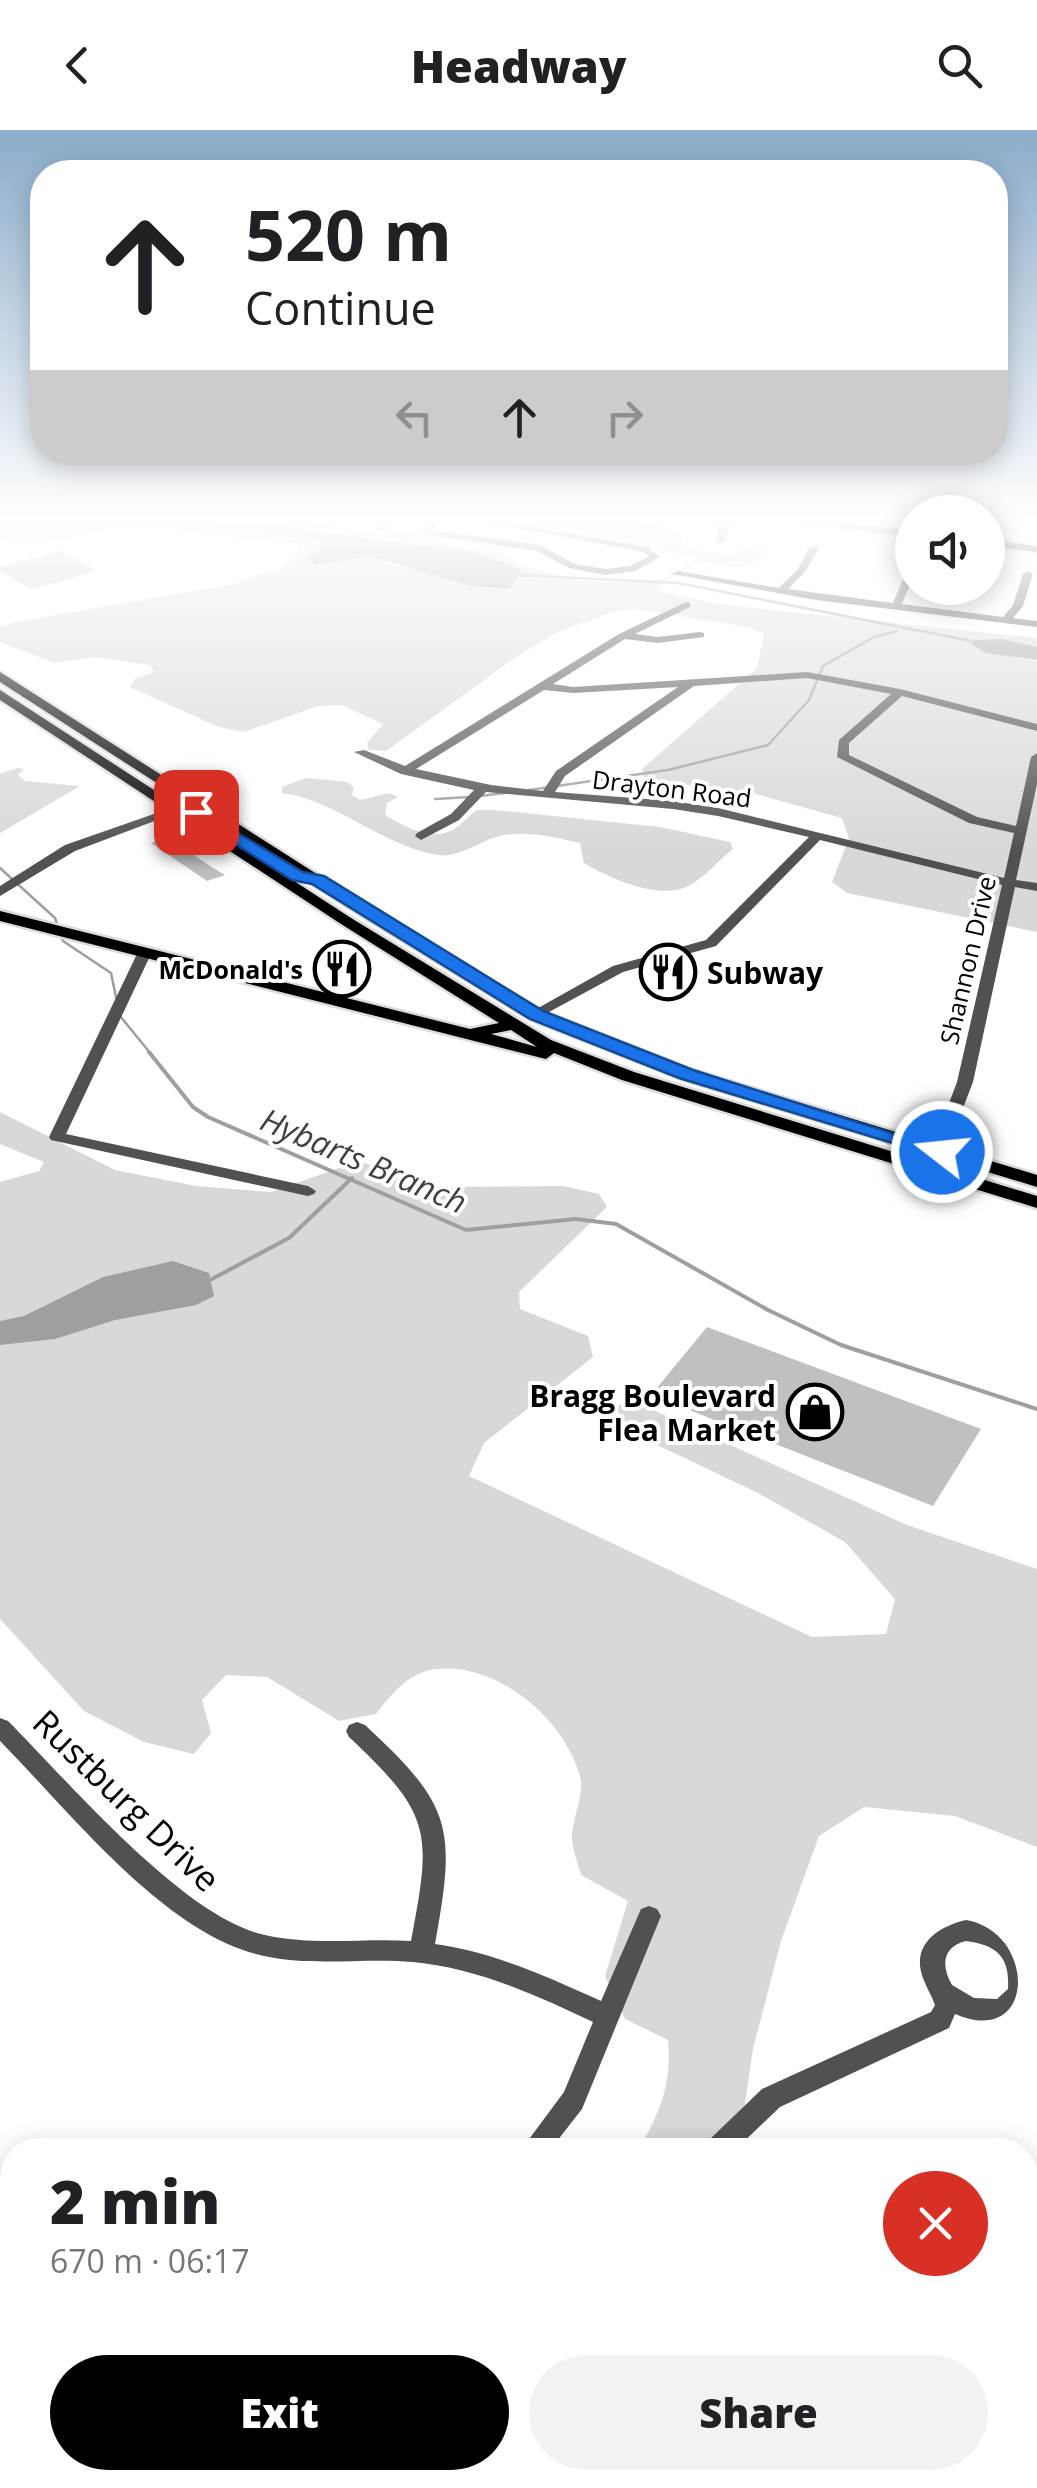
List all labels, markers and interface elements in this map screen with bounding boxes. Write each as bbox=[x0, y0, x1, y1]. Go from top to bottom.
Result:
text: Headway bbox=[411, 35, 626, 96]
icon: back bbox=[50, 38, 105, 93]
icon: search bbox=[932, 38, 987, 93]
text: 520 m bbox=[245, 186, 452, 282]
icon: ahead bbox=[80, 200, 210, 330]
text: Continue bbox=[245, 277, 436, 338]
icon: left bbox=[387, 390, 442, 445]
icon: ahead bbox=[492, 390, 547, 445]
icon: right bbox=[597, 390, 652, 445]
map controls bbox=[895, 495, 1005, 605]
button: sound bbox=[895, 495, 1005, 605]
street label: Drayton Road bbox=[590, 761, 754, 815]
pin bbox=[154, 770, 239, 855]
icon: arrive bbox=[169, 785, 224, 840]
street label: Shannon Drive bbox=[931, 873, 1003, 1047]
restaurant icon: McDonald's bbox=[312, 939, 372, 999]
restaurant icon: Subway bbox=[638, 942, 698, 1002]
place label: McDonald's bbox=[159, 952, 303, 986]
place label: Subway bbox=[707, 952, 824, 993]
water label: Hybarts Branch bbox=[254, 1097, 474, 1223]
position arrow bbox=[890, 1100, 994, 1204]
place label: Bragg Boulevard Flea Market bbox=[529, 1375, 776, 1450]
shop icon: Bragg Boulevard Flea Market bbox=[785, 1382, 845, 1442]
street label: Rustburg Drive bbox=[23, 1699, 231, 1901]
text: 2 min bbox=[50, 2160, 220, 2242]
button: close bbox=[883, 2171, 988, 2276]
text: 670 m · 06:17 bbox=[50, 2239, 249, 2282]
button: Exit bbox=[50, 2355, 509, 2470]
button: Share bbox=[529, 2355, 988, 2470]

